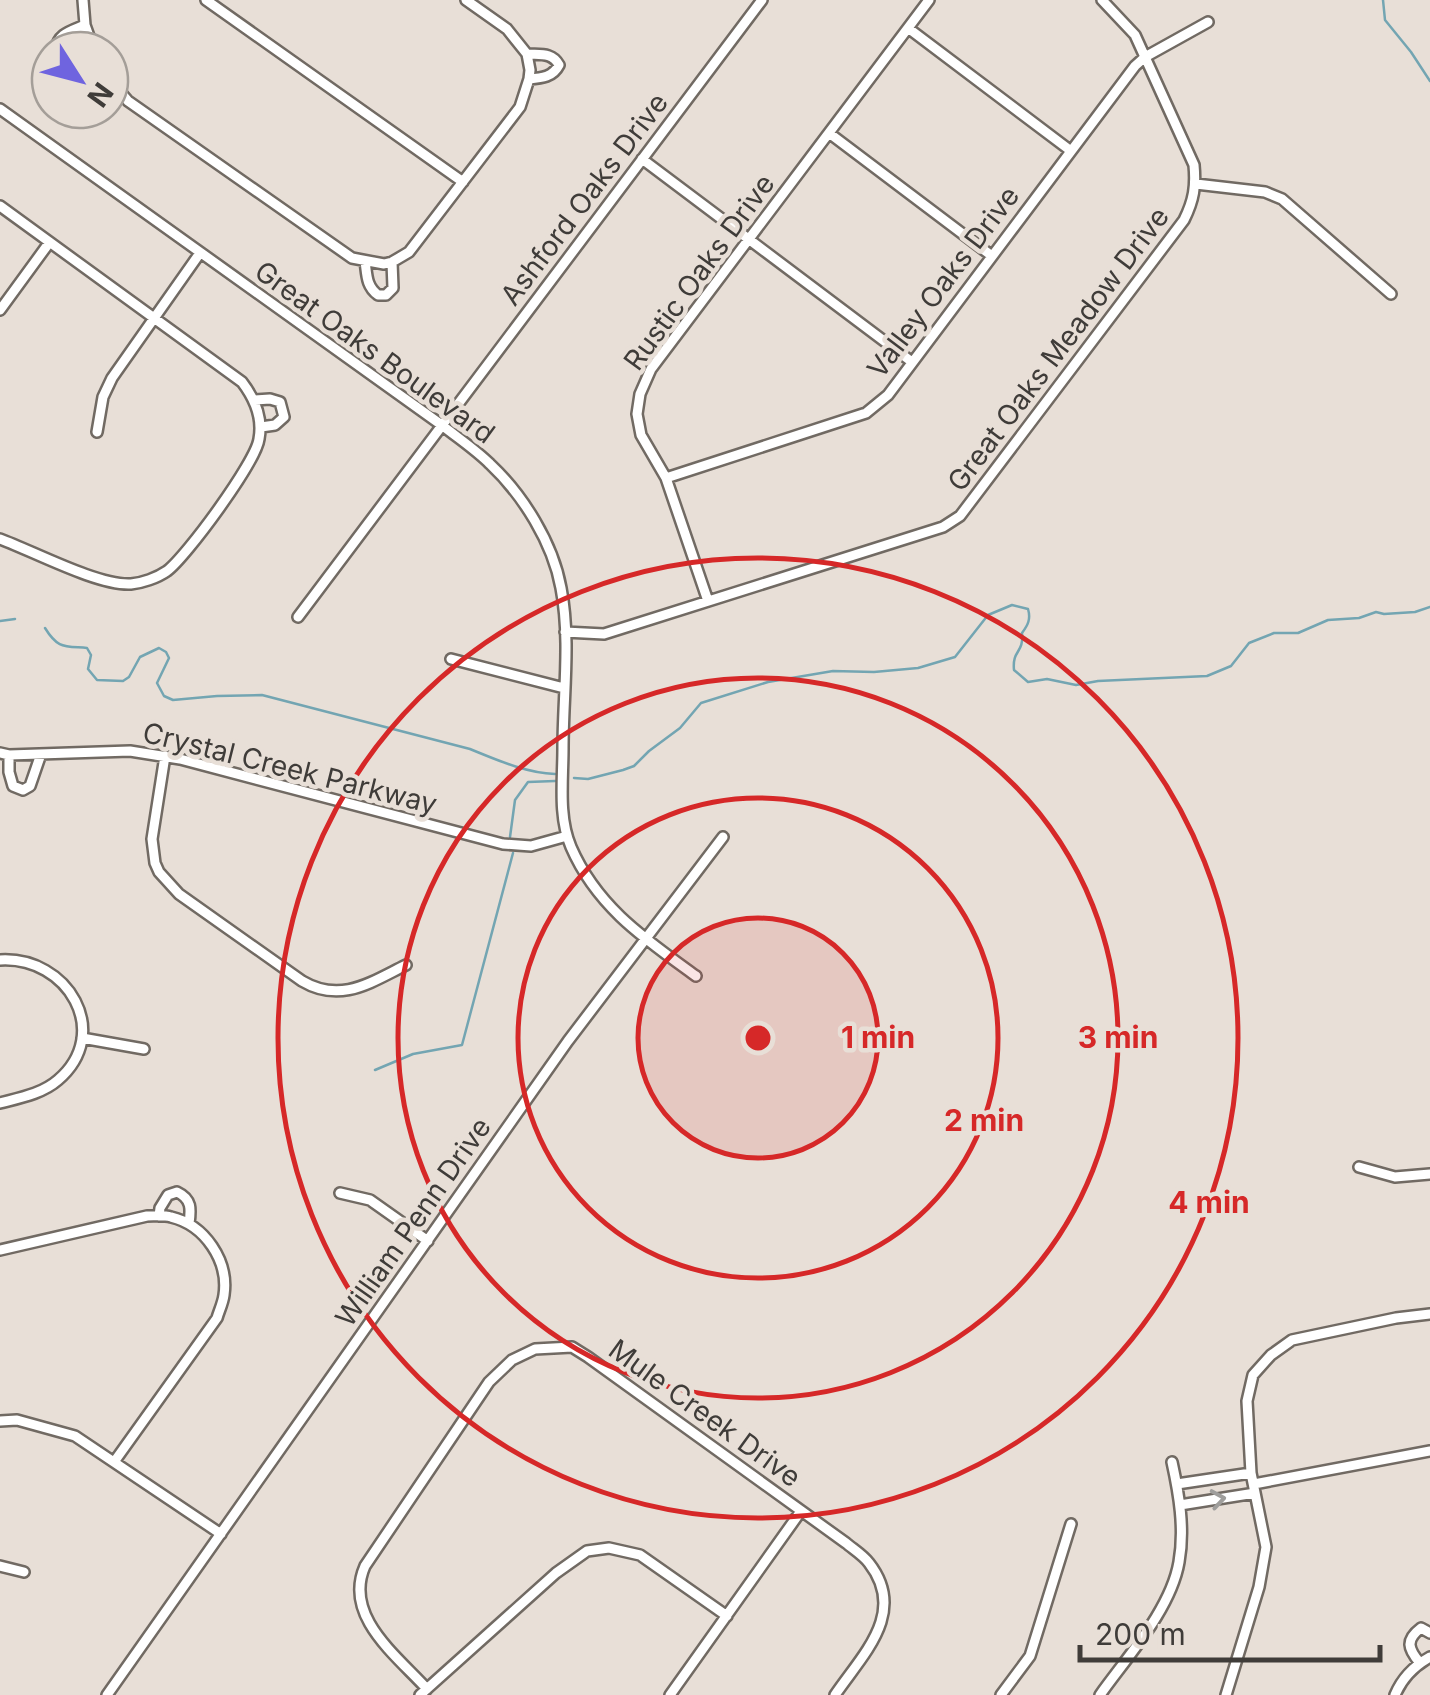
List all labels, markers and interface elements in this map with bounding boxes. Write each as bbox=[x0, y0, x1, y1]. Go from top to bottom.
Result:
north arrow bbox=[30, 30, 130, 130]
text: N bbox=[80, 76, 120, 113]
street label: Ashford Oaks Drive bbox=[493, 86, 675, 312]
street label: Rustic Oaks Drive bbox=[617, 167, 781, 377]
street label: Valley Oaks Drive bbox=[860, 179, 1026, 385]
street label: Great Oaks Meadow Drive bbox=[940, 200, 1176, 498]
street label: Great Oaks Boulevard bbox=[248, 254, 502, 450]
street label: Crystal Creek Parkway bbox=[139, 715, 441, 821]
text: 1 min bbox=[841, 1019, 915, 1055]
text: 3 min bbox=[1078, 1019, 1158, 1055]
centre of rings bbox=[740, 1020, 776, 1056]
text: 2 min bbox=[944, 1102, 1024, 1138]
street label: William Penn Drive bbox=[328, 1111, 498, 1333]
text: 4 min bbox=[1168, 1184, 1250, 1220]
street label: Mule Creek Drive bbox=[602, 1332, 808, 1494]
one-way arrow bbox=[1209, 1489, 1226, 1510]
scale bar bbox=[1080, 1600, 1380, 1662]
text: 200 m bbox=[1095, 1616, 1186, 1652]

